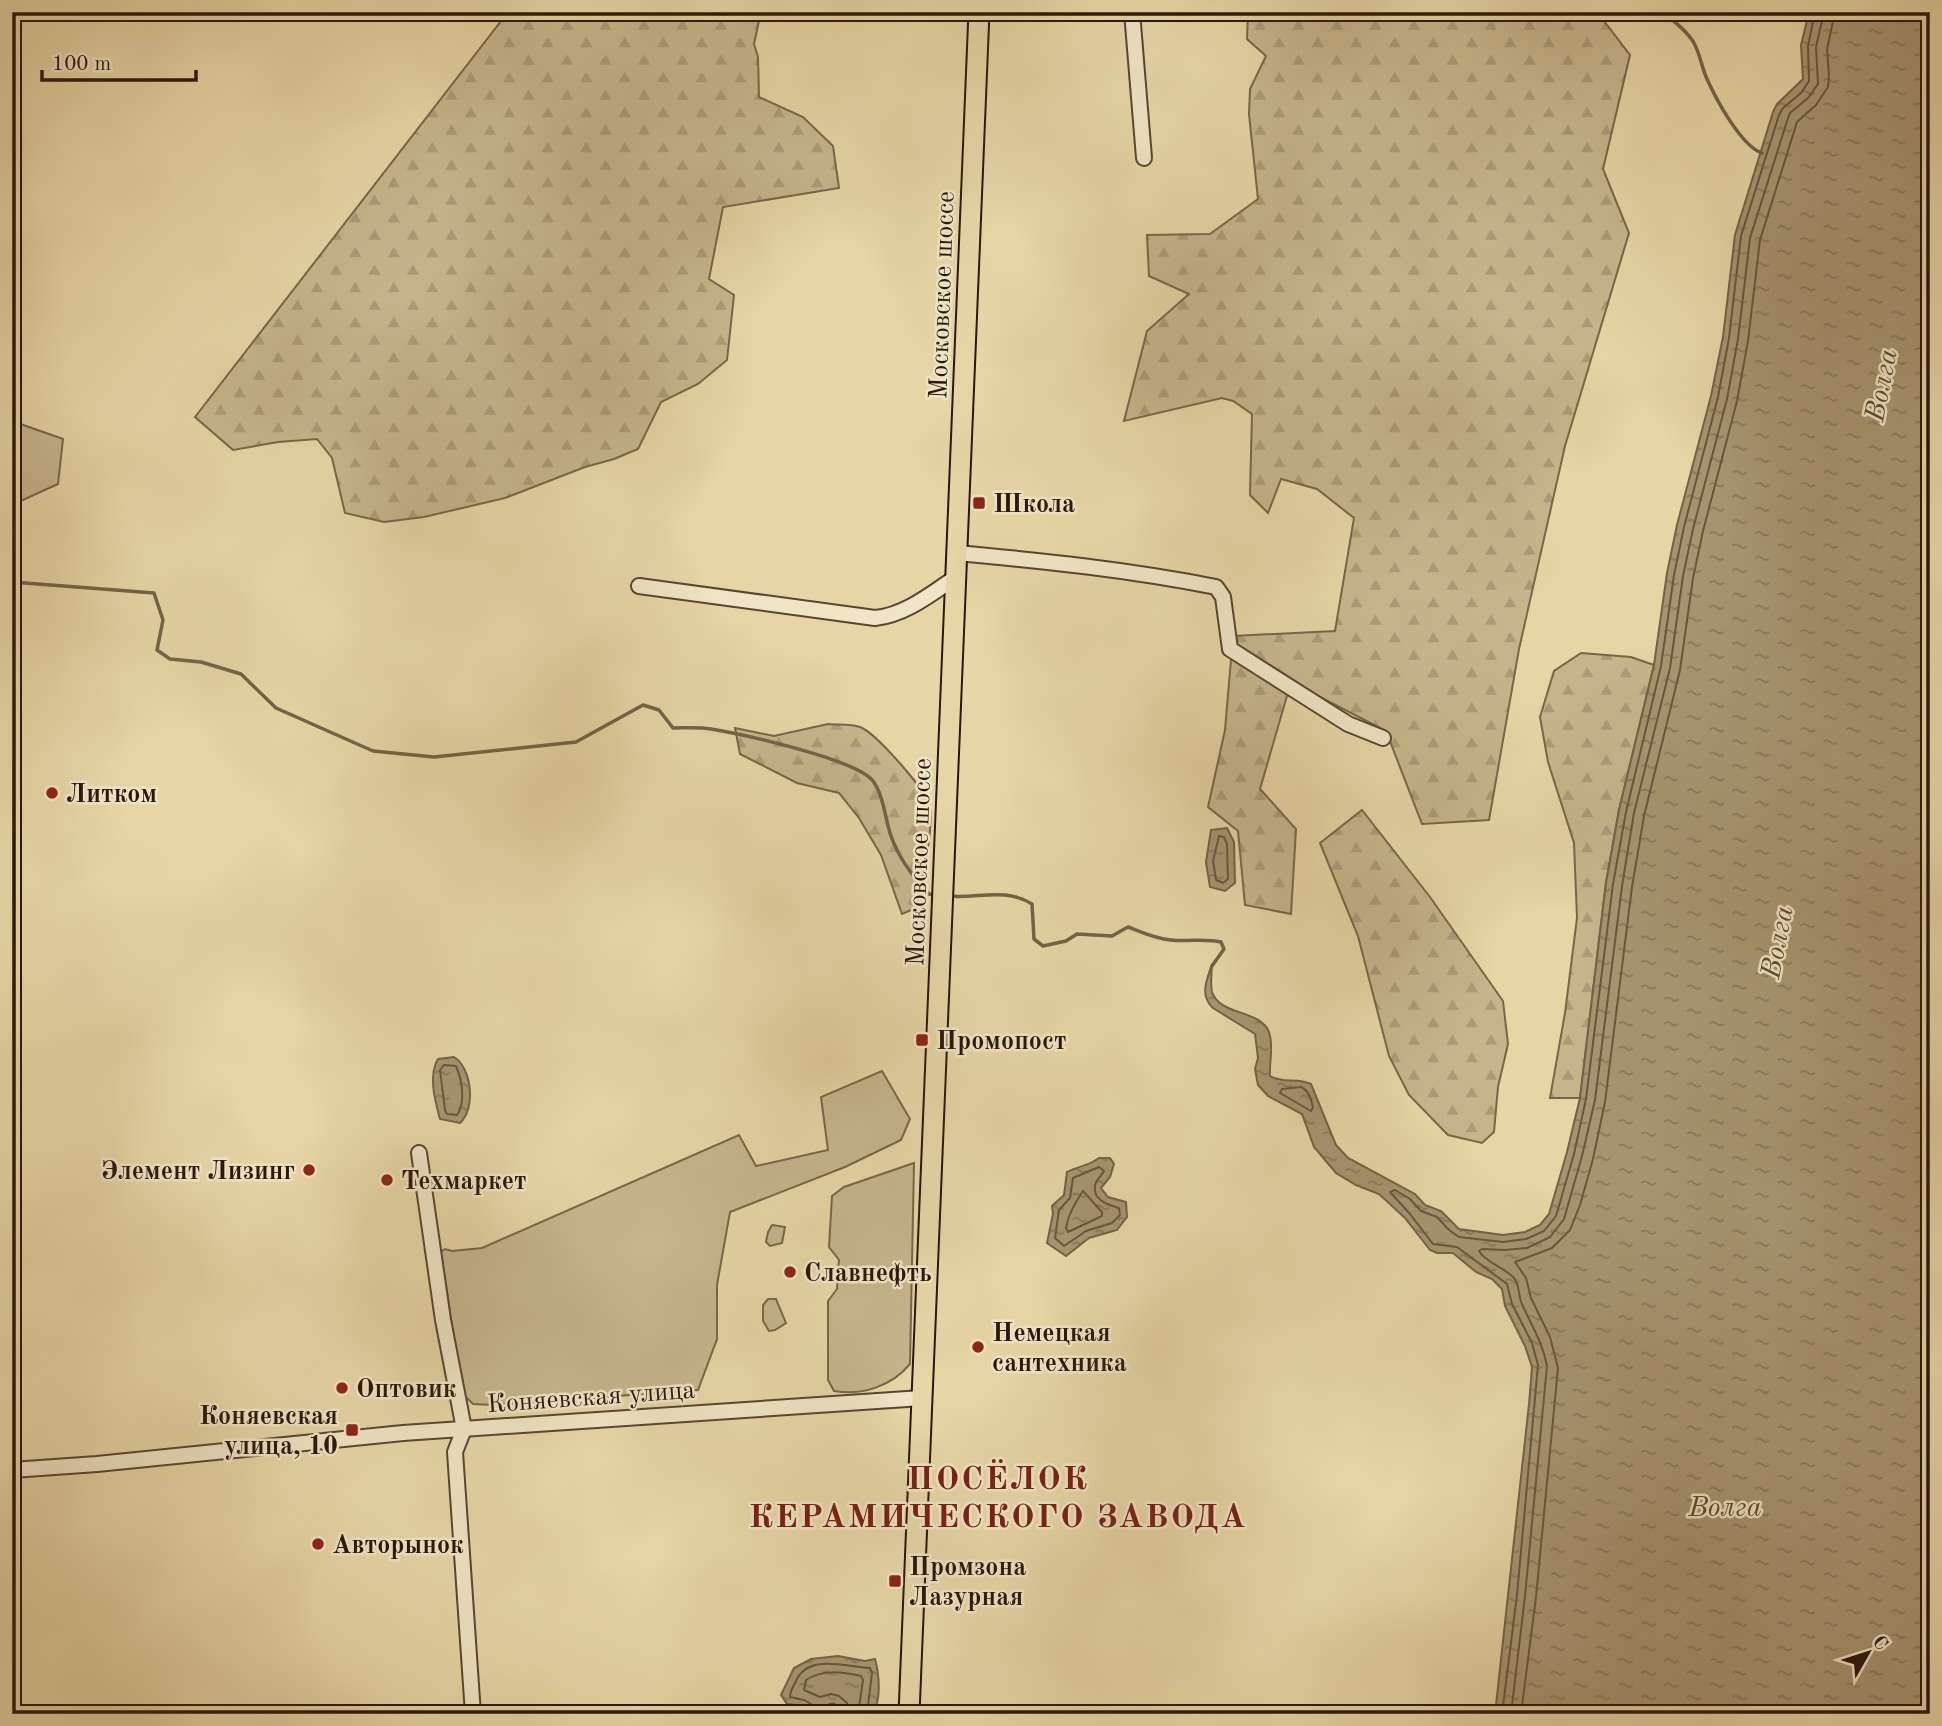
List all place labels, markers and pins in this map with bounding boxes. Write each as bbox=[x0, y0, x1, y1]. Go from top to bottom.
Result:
place label: Школа bbox=[993, 492, 1075, 518]
marker: Школа bbox=[971, 495, 987, 511]
place label: Литком bbox=[66, 782, 157, 808]
marker: Литком bbox=[44, 785, 60, 801]
place label: Промопост bbox=[936, 1029, 1067, 1055]
marker: Промопост bbox=[914, 1032, 930, 1048]
place label: Элемент Лизинг bbox=[101, 1159, 295, 1185]
marker: Элемент Лизинг bbox=[301, 1162, 317, 1178]
place label: Техмаркет bbox=[401, 1169, 527, 1195]
marker: Техмаркет bbox=[379, 1172, 395, 1188]
place label: Славнефть bbox=[804, 1261, 932, 1288]
marker: Славнефть bbox=[782, 1264, 798, 1280]
place label: Немецкая сантехника bbox=[992, 1321, 1127, 1377]
marker: Немецкая сантехника bbox=[970, 1339, 986, 1355]
place label: Оптовик bbox=[356, 1377, 457, 1403]
marker: Оптовик bbox=[334, 1380, 350, 1396]
place label: Коняевская улица, 10 bbox=[199, 1404, 338, 1460]
marker: Коняевская улица, 10 bbox=[344, 1422, 360, 1438]
place label: Авторынок bbox=[332, 1533, 464, 1559]
marker: Авторынок bbox=[310, 1536, 326, 1552]
place label: Промзона Лазурная bbox=[909, 1555, 1026, 1611]
marker: Промзона Лазурная bbox=[887, 1573, 903, 1589]

